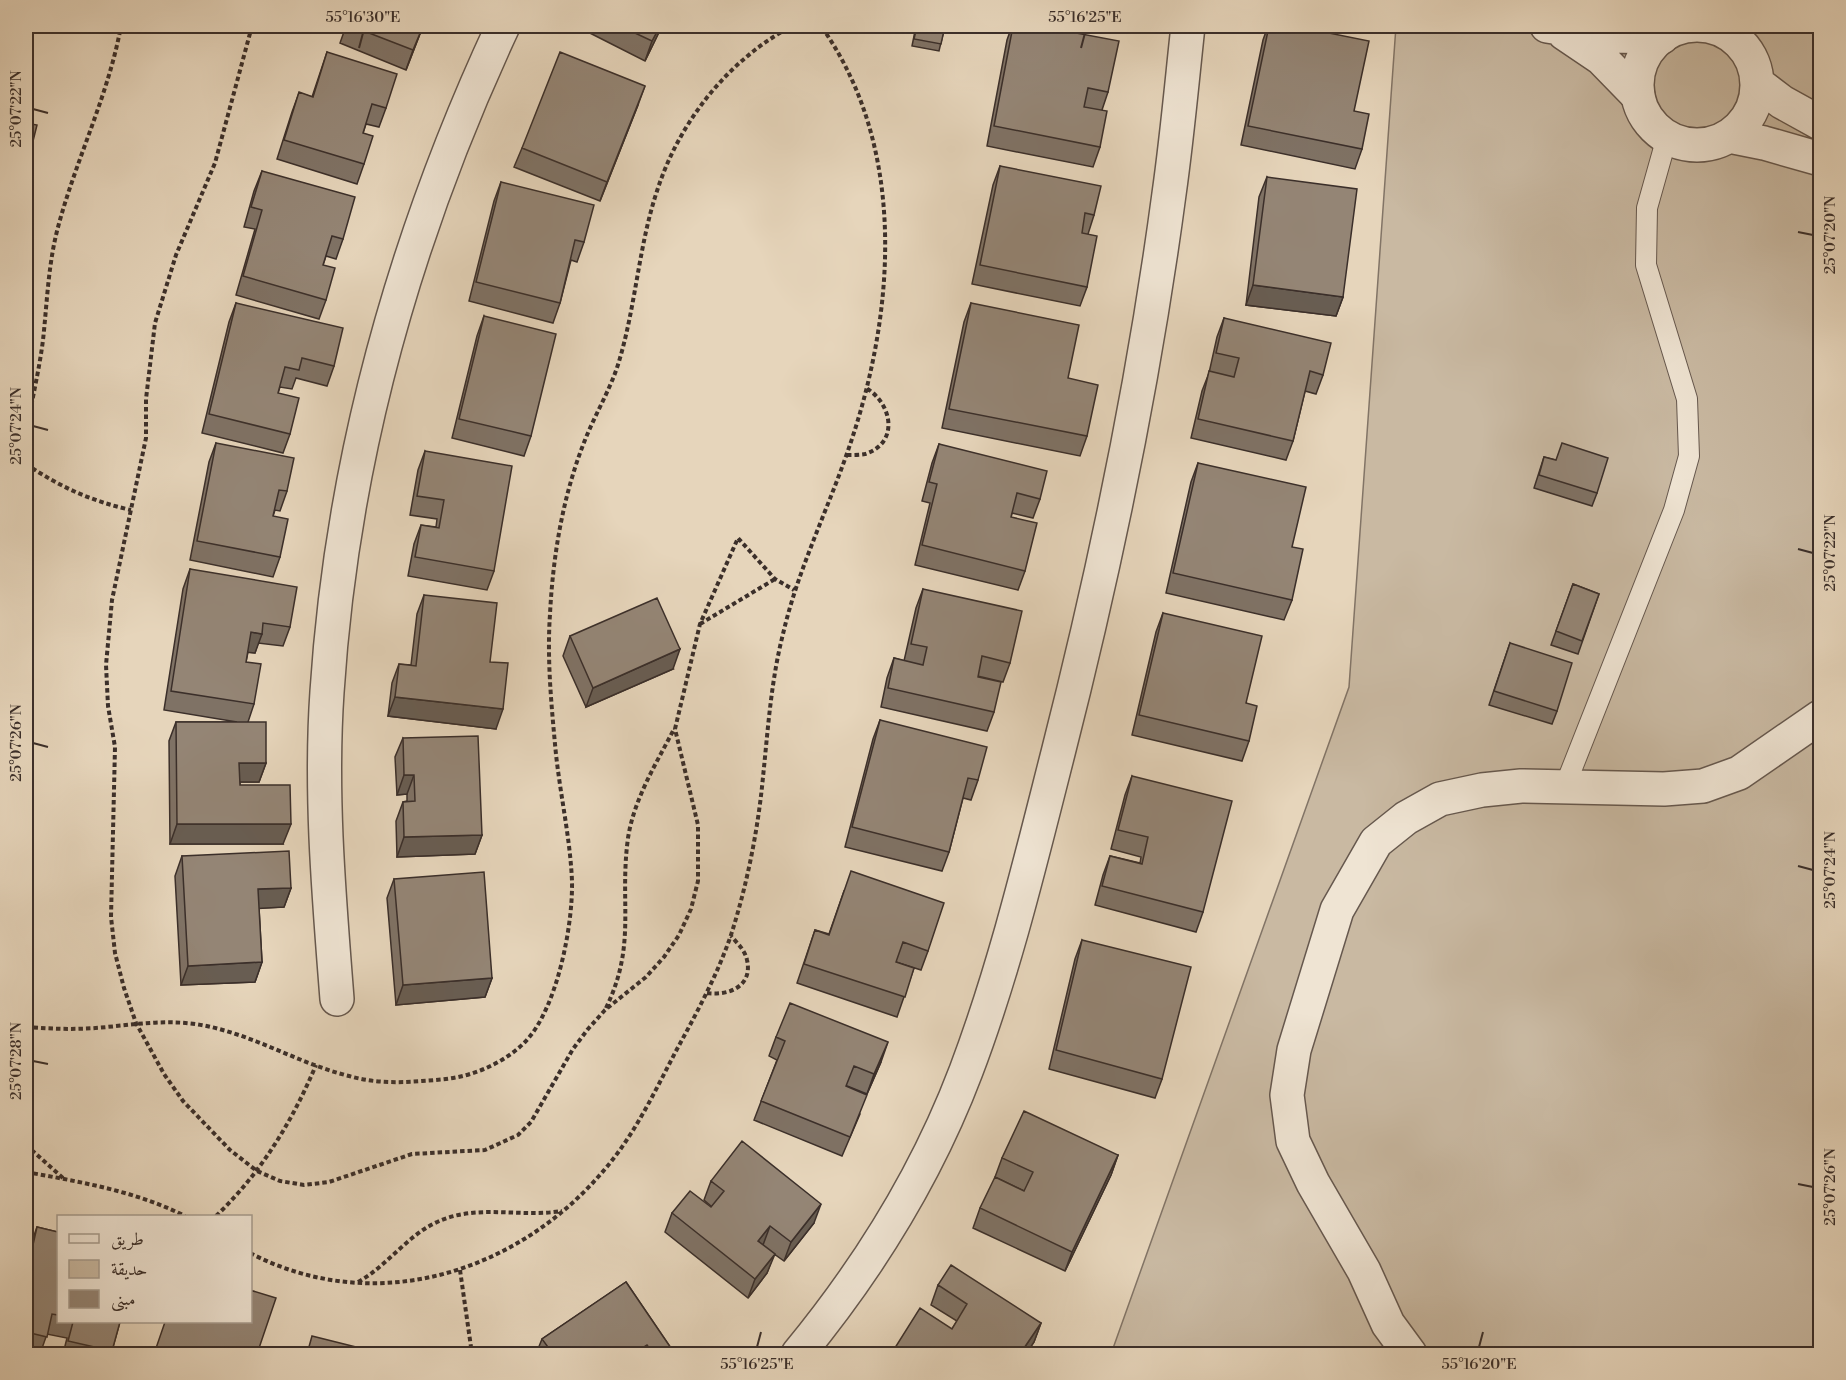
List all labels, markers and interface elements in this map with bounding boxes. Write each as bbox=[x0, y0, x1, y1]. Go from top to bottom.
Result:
text: 55°16'30"E bbox=[326, 8, 400, 27]
text: 55°16'25"E bbox=[1048, 8, 1122, 27]
text: 25°07'22"N bbox=[7, 70, 26, 148]
text: 25°07'20"N bbox=[1821, 196, 1840, 274]
text: 25°07'24"N bbox=[7, 387, 26, 465]
text: 25°07'22"N bbox=[1821, 514, 1840, 592]
text: 25°07'26"N bbox=[7, 704, 26, 782]
text: 25°07'24"N bbox=[1821, 831, 1840, 909]
text: 25°07'28"N bbox=[7, 1022, 26, 1100]
text: 25°07'26"N bbox=[1821, 1148, 1840, 1226]
legend bbox=[57, 1215, 252, 1323]
text: طريق bbox=[111, 1228, 144, 1251]
text: حديقة bbox=[111, 1258, 147, 1281]
text: مبنى bbox=[111, 1288, 136, 1312]
text: 55°16'25"E bbox=[720, 1355, 794, 1374]
text: 55°16'20"E bbox=[1441, 1355, 1517, 1374]

